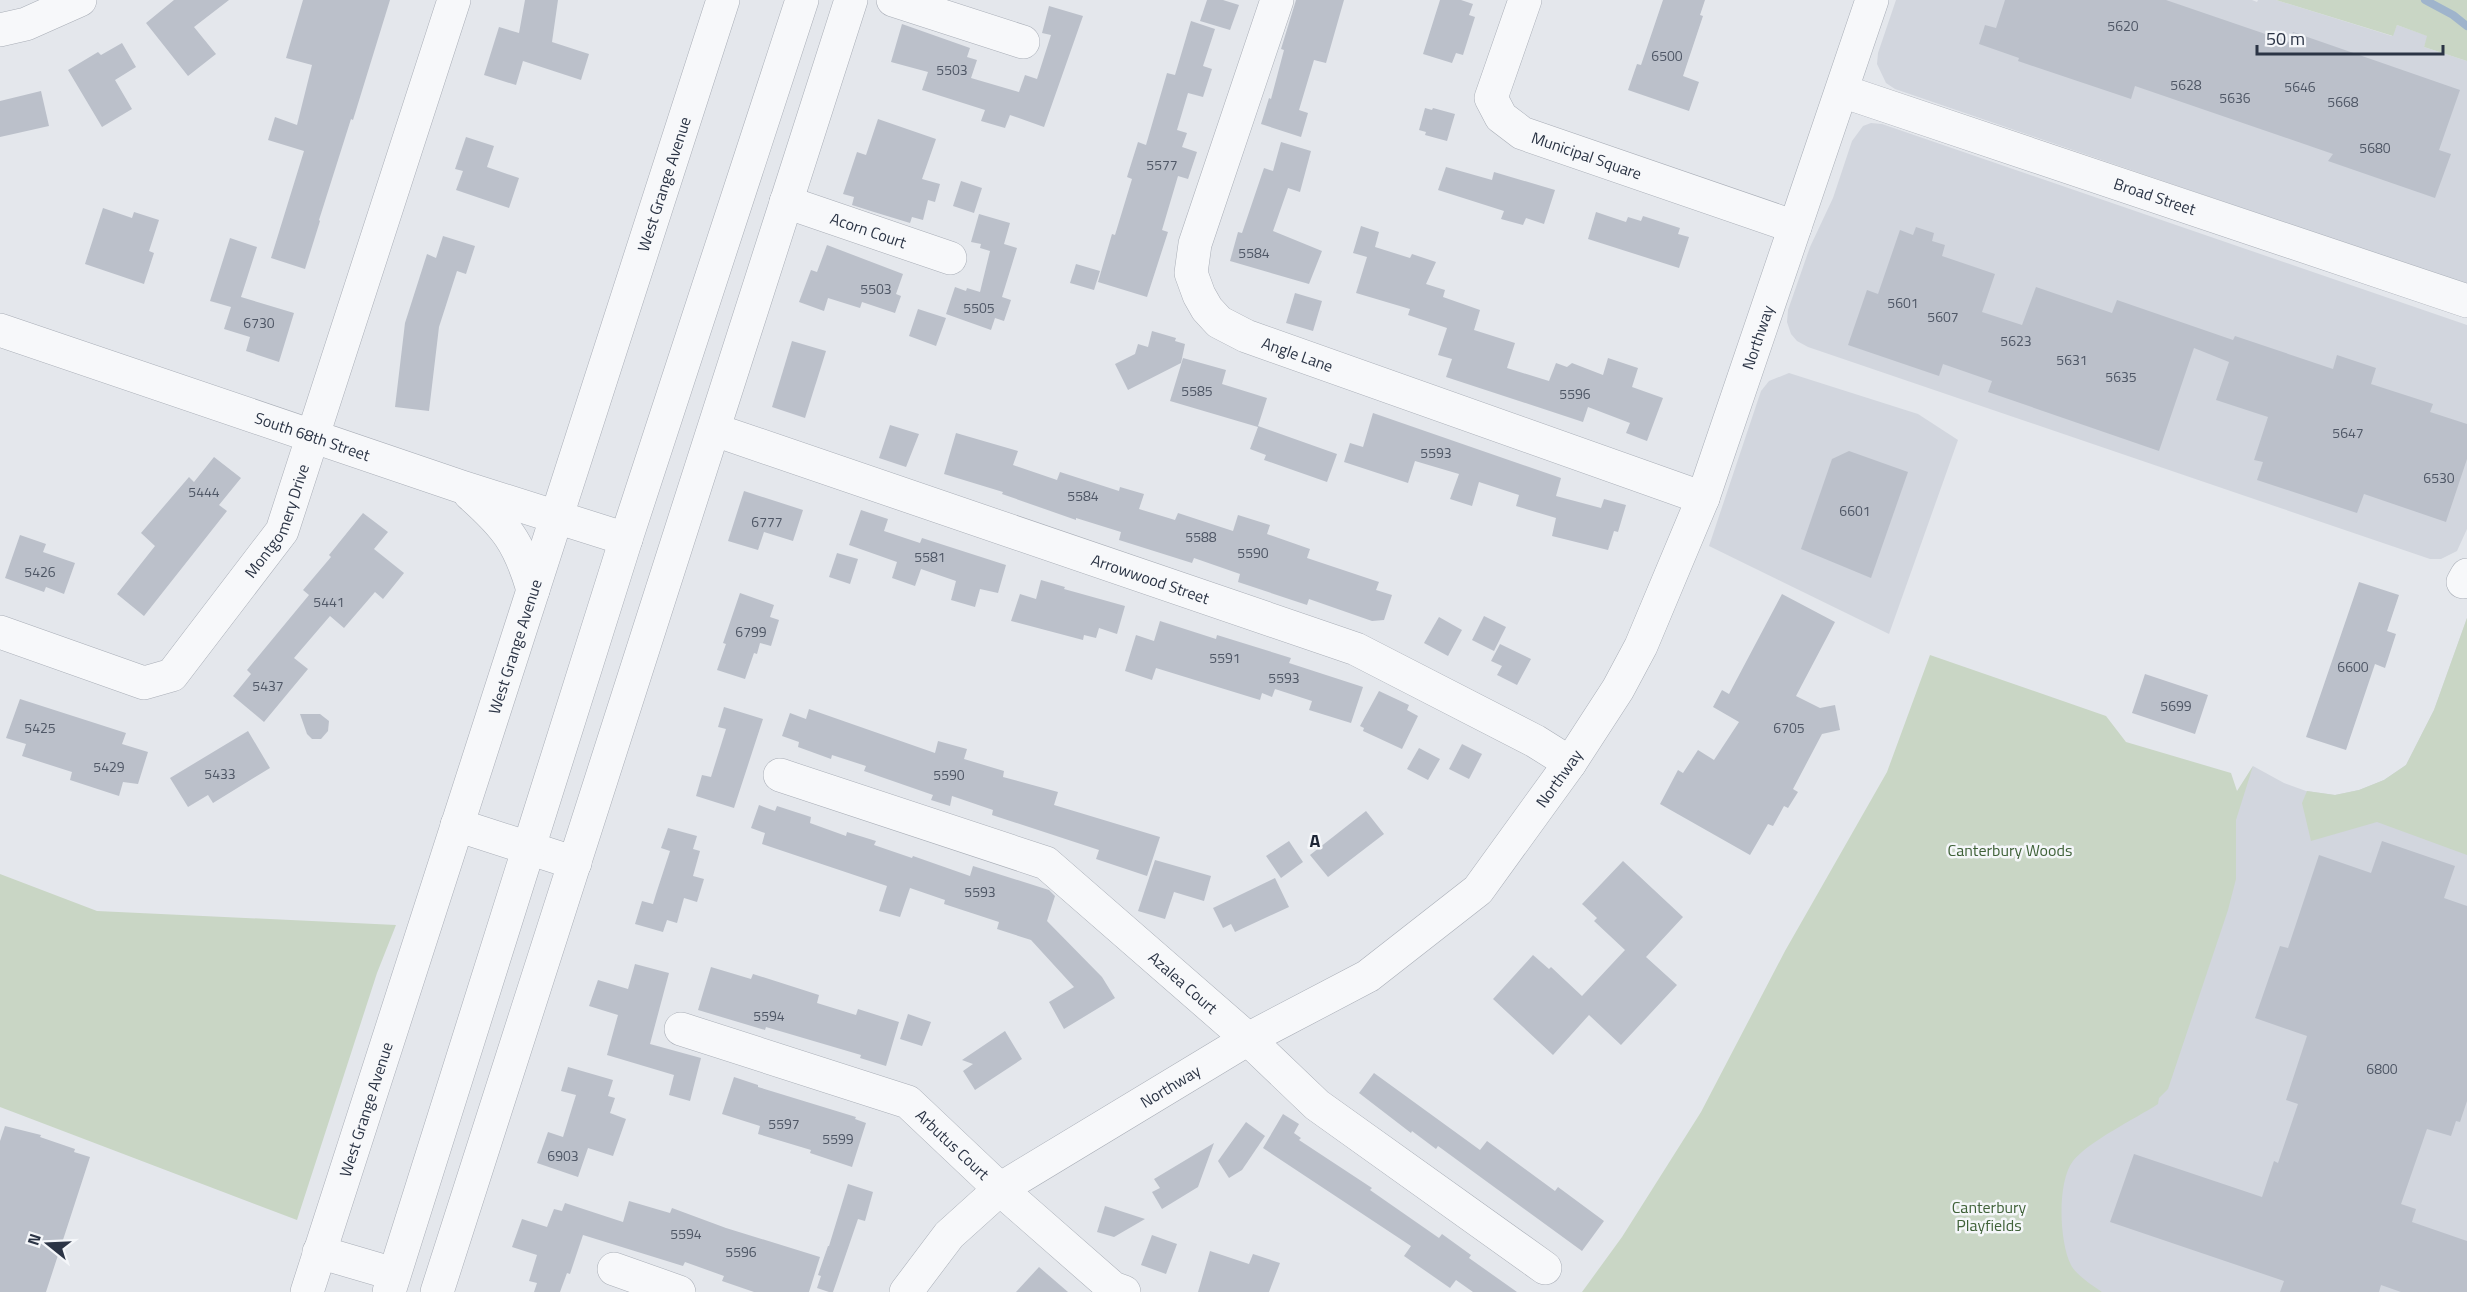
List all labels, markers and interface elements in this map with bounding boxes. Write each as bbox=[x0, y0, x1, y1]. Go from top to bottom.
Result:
house number: 5620 bbox=[2107, 15, 2139, 36]
scale bar bbox=[2257, 18, 2443, 56]
text: 50 m bbox=[2266, 25, 2305, 52]
house number: 6500 bbox=[1651, 45, 1683, 66]
house number: 5503 bbox=[936, 59, 968, 80]
house number: 5628 bbox=[2170, 74, 2202, 95]
house number: 5646 bbox=[2284, 76, 2316, 97]
house number: 5636 bbox=[2219, 87, 2251, 108]
house number: 5668 bbox=[2327, 91, 2359, 112]
street label: West Grange Avenue bbox=[631, 113, 697, 255]
street label: Municipal Square bbox=[1528, 125, 1645, 185]
house number: 5680 bbox=[2359, 137, 2391, 158]
house number: 5577 bbox=[1146, 154, 1178, 175]
street label: Broad Street bbox=[2111, 171, 2199, 221]
street label: Acorn Court bbox=[827, 206, 910, 254]
house number: 5584 bbox=[1238, 242, 1270, 263]
house number: 5503 bbox=[860, 278, 892, 299]
house number: 5601 bbox=[1887, 292, 1919, 313]
house number: 5505 bbox=[963, 297, 995, 318]
street label: Northway bbox=[1735, 302, 1780, 373]
house number: 5607 bbox=[1927, 306, 1959, 327]
house number: 6730 bbox=[243, 312, 275, 333]
house number: 5623 bbox=[2000, 330, 2032, 351]
street label: Angle Lane bbox=[1259, 331, 1336, 378]
house number: 5631 bbox=[2056, 349, 2088, 370]
house number: 5635 bbox=[2105, 366, 2137, 387]
house number: 5585 bbox=[1181, 380, 1213, 401]
house number: 5596 bbox=[1559, 383, 1591, 404]
street label: South 68th Street bbox=[252, 405, 374, 467]
house number: 5647 bbox=[2332, 422, 2364, 443]
house number: 5593 bbox=[1420, 442, 1452, 463]
street label: Montgomery Drive bbox=[238, 461, 315, 583]
house number: 6530 bbox=[2423, 467, 2455, 488]
house number: 5444 bbox=[188, 481, 220, 502]
house number: 5584 bbox=[1067, 485, 1099, 506]
house number: 6601 bbox=[1839, 500, 1871, 521]
house number: 6777 bbox=[751, 511, 783, 532]
house number: 5588 bbox=[1185, 526, 1217, 547]
house number: 5590 bbox=[1237, 542, 1269, 563]
house number: 5581 bbox=[914, 546, 946, 567]
street label: Arrowwood Street bbox=[1088, 547, 1213, 610]
house number: 5426 bbox=[24, 561, 56, 582]
street label: West Grange Avenue bbox=[482, 576, 548, 717]
house number: 5441 bbox=[313, 591, 345, 612]
house number: 6799 bbox=[735, 621, 767, 642]
house number: 5591 bbox=[1209, 647, 1241, 668]
house number: 6600 bbox=[2337, 656, 2369, 677]
house number: 5593 bbox=[1268, 667, 1300, 688]
house number: 5437 bbox=[252, 675, 284, 696]
house number: 5699 bbox=[2160, 695, 2192, 716]
house number: 5425 bbox=[24, 717, 56, 738]
house number: 6705 bbox=[1773, 717, 1805, 738]
street label: Northway bbox=[1530, 744, 1588, 812]
house number: 5429 bbox=[93, 756, 125, 777]
house number: 5433 bbox=[204, 763, 236, 784]
house number: 5590 bbox=[933, 764, 965, 785]
district label: A bbox=[1310, 827, 1321, 854]
park label: Canterbury Woods bbox=[1948, 838, 2072, 862]
house number: 5593 bbox=[964, 881, 996, 902]
street label: Azalea Court bbox=[1143, 946, 1223, 1020]
house number: 5594 bbox=[753, 1005, 785, 1026]
street label: West Grange Avenue bbox=[333, 1039, 399, 1180]
street label: Northway bbox=[1135, 1058, 1205, 1114]
house number: 6800 bbox=[2366, 1058, 2398, 1079]
street label: Arbutus Court bbox=[910, 1103, 995, 1185]
house number: 5597 bbox=[768, 1113, 800, 1134]
house number: 5599 bbox=[822, 1128, 854, 1149]
house number: 6903 bbox=[547, 1145, 579, 1166]
park label: Canterbury Playfields bbox=[1952, 1195, 2027, 1237]
north arrow bbox=[18, 1214, 78, 1274]
house number: 5594 bbox=[670, 1223, 702, 1244]
text: N bbox=[21, 1230, 47, 1248]
house number: 5596 bbox=[725, 1241, 757, 1262]

